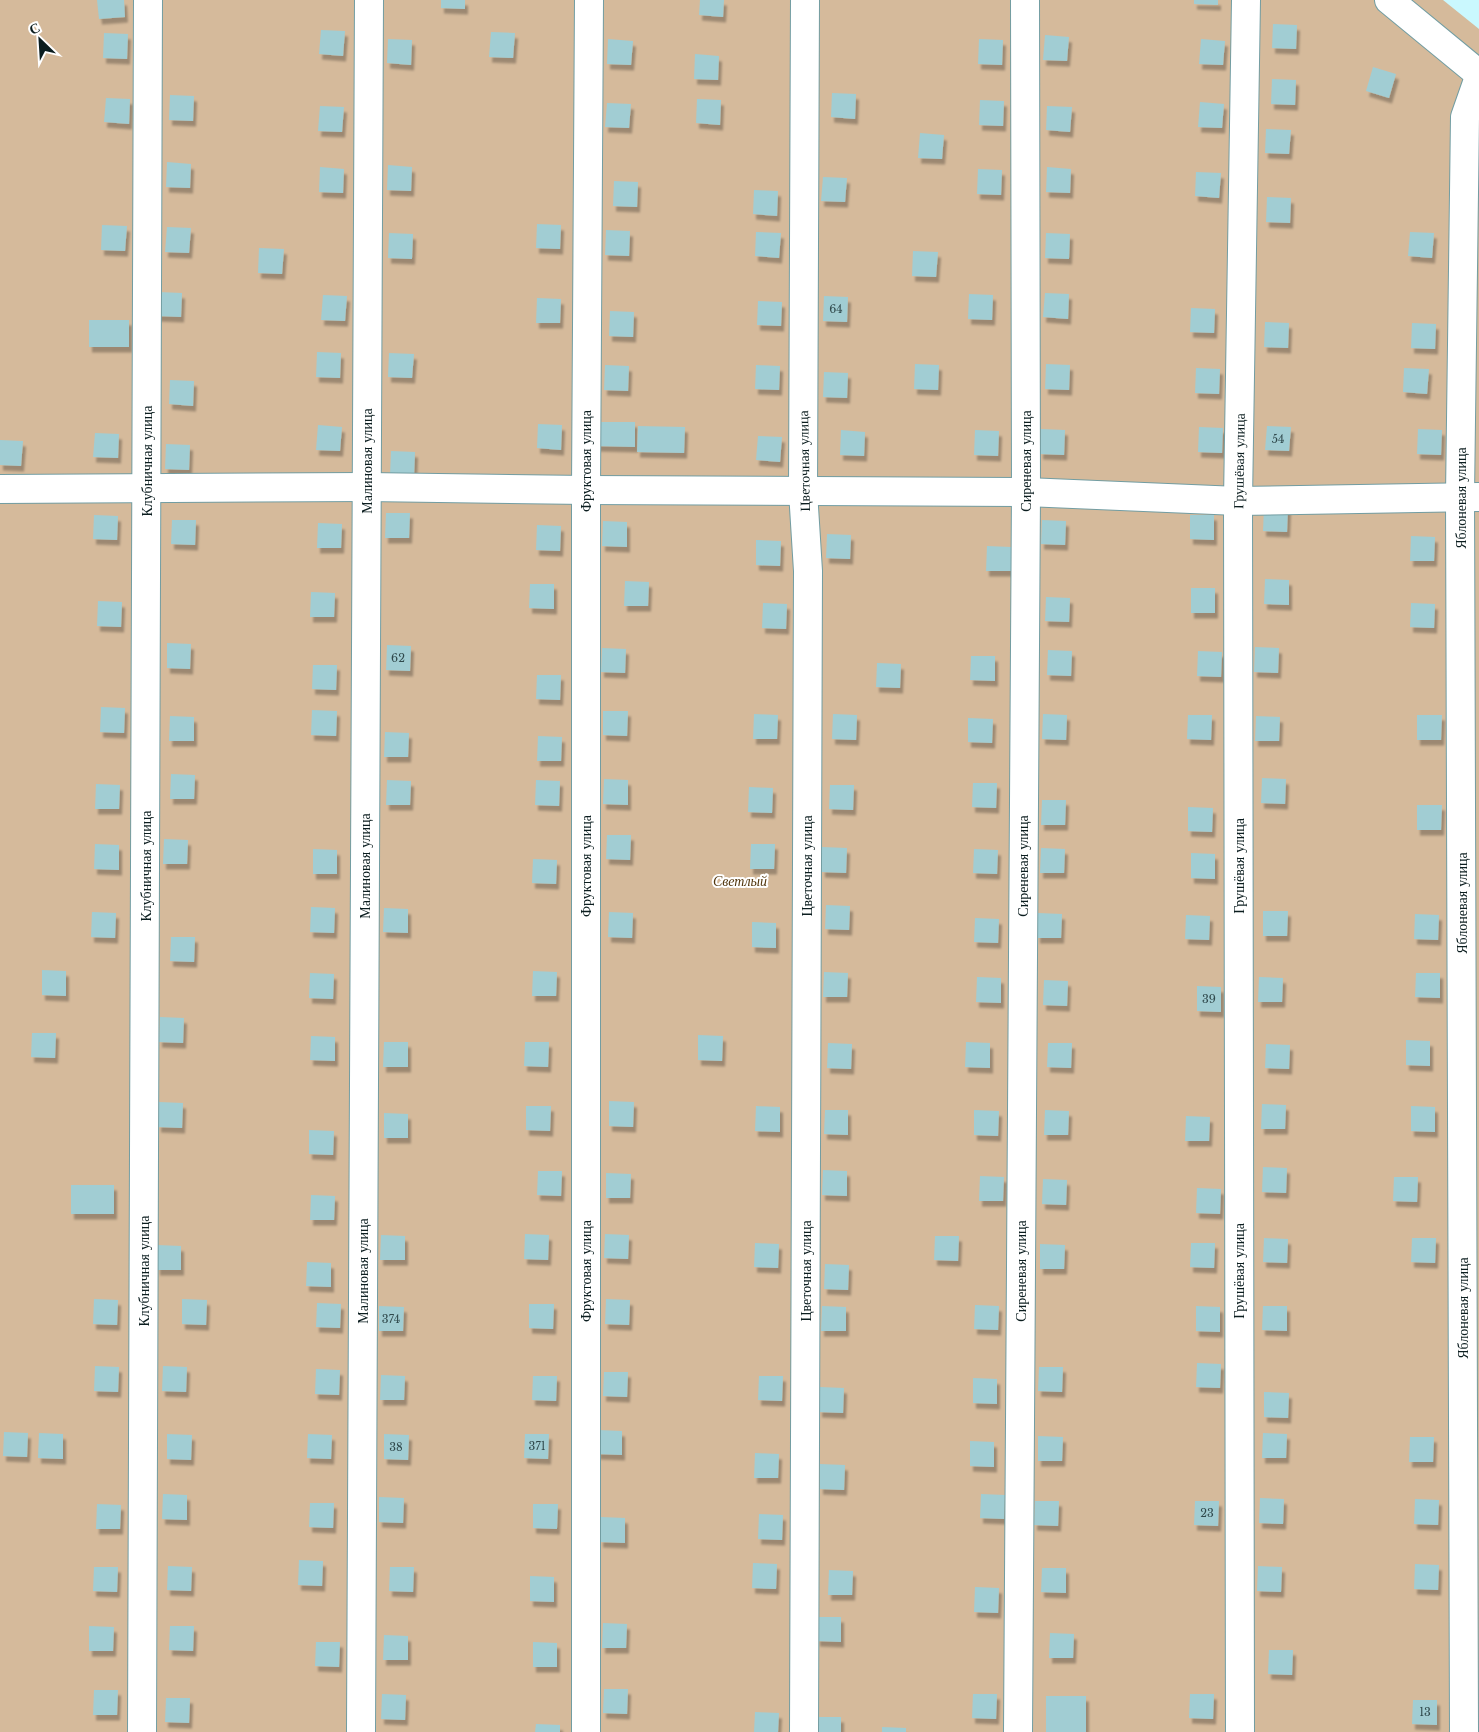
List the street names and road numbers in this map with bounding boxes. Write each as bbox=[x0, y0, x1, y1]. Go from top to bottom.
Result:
street label: Клубничная улица bbox=[138, 405, 156, 517]
street label: Малиновая улица bbox=[358, 408, 376, 514]
street label: Фруктовая улица bbox=[577, 409, 595, 512]
street label: Цветочная улица bbox=[794, 409, 814, 512]
street label: Сиреневая улица bbox=[1017, 410, 1035, 512]
street label: Грушёвая улица bbox=[1229, 412, 1249, 509]
street label: Яблоневая улица bbox=[1452, 446, 1470, 549]
street label: Клубничная улица bbox=[137, 810, 155, 922]
street label: Малиновая улица bbox=[356, 813, 374, 919]
street label: Фруктовая улица bbox=[577, 814, 595, 917]
street label: Цветочная улица bbox=[798, 815, 816, 917]
street label: Сиреневая улица bbox=[1014, 815, 1032, 917]
street label: Грушёвая улица bbox=[1230, 817, 1248, 914]
street label: Яблоневая улица bbox=[1453, 851, 1471, 954]
street label: Клубничная улица bbox=[135, 1215, 153, 1327]
street label: Малиновая улица bbox=[354, 1218, 372, 1324]
street label: Фруктовая улица bbox=[577, 1219, 595, 1322]
street label: Цветочная улица bbox=[797, 1220, 815, 1322]
street label: Сиреневая улица bbox=[1012, 1220, 1030, 1322]
street label: Грушёвая улица bbox=[1230, 1222, 1248, 1319]
street label: Яблоневая улица bbox=[1454, 1256, 1472, 1359]

